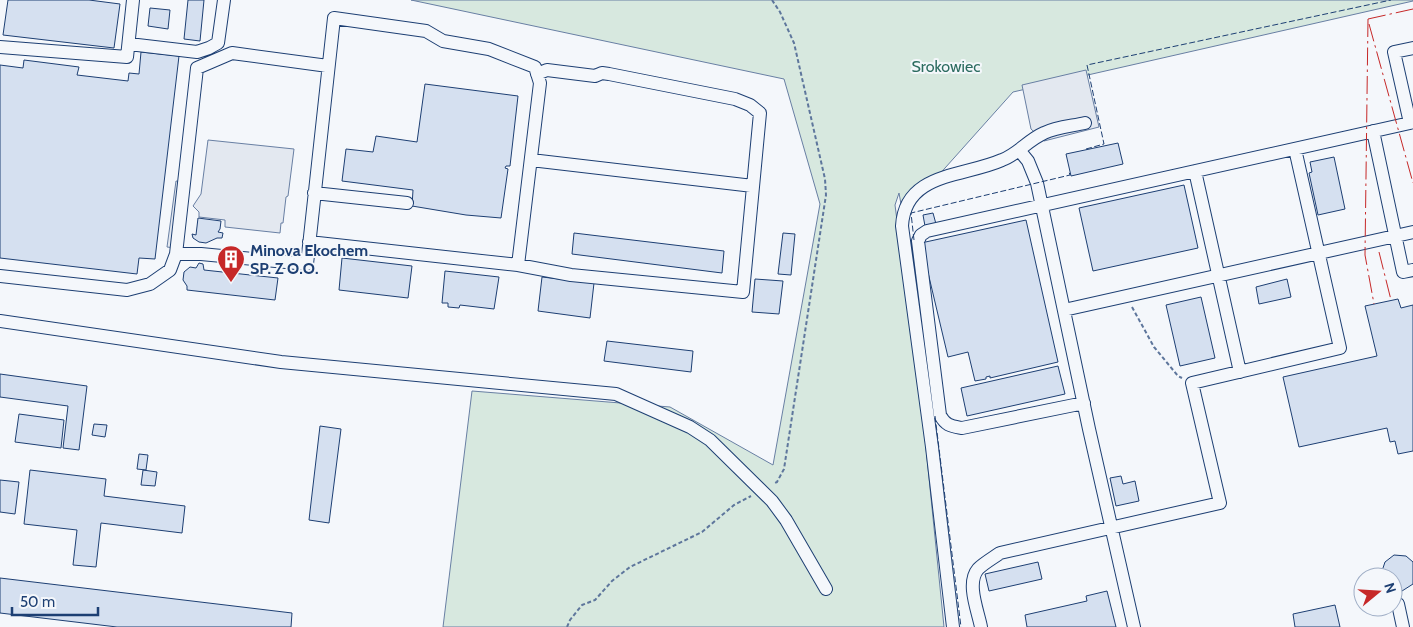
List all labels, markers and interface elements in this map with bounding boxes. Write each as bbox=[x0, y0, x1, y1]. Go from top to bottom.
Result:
park label: Srokowiec bbox=[912, 57, 980, 76]
place label: Minova Ekochem SP. Z O.O. bbox=[250, 241, 368, 278]
building icon: Minova Ekochem SP. Z O.O. bbox=[216, 244, 246, 283]
north arrow bbox=[1353, 567, 1403, 617]
text: N bbox=[1380, 580, 1400, 595]
scale bar bbox=[12, 584, 99, 616]
text: 50 m bbox=[20, 593, 55, 611]

